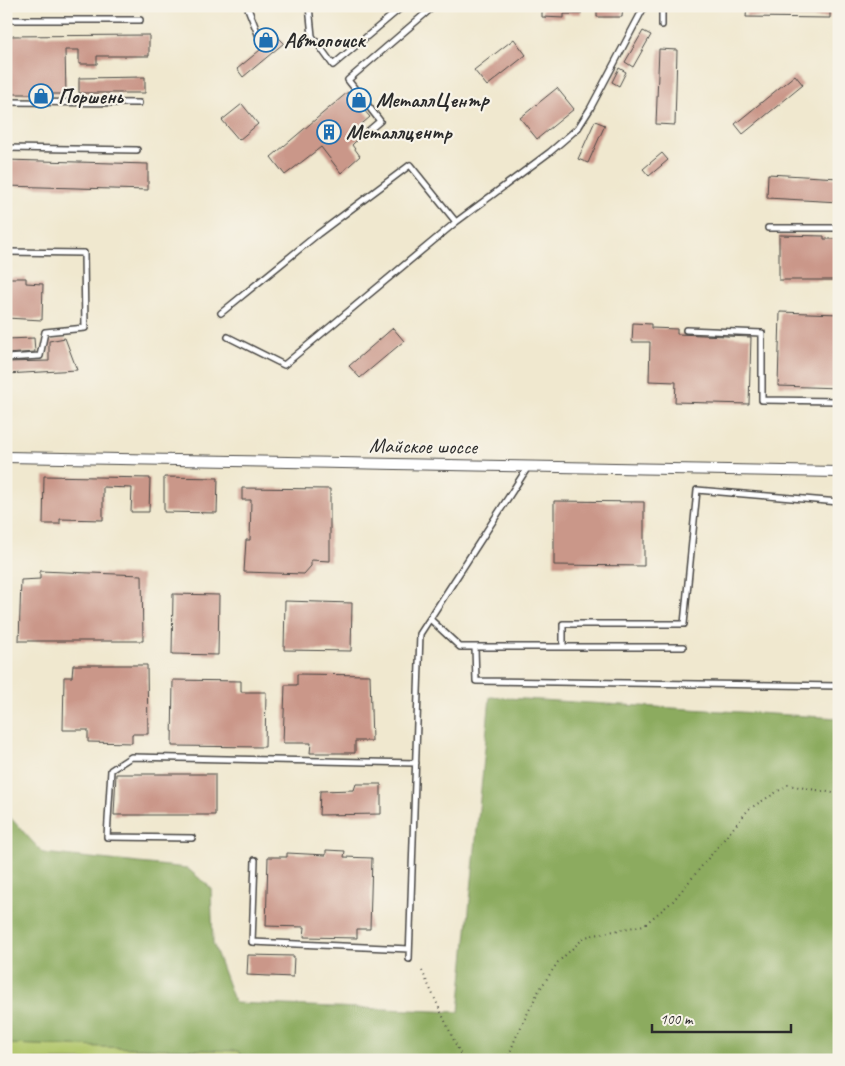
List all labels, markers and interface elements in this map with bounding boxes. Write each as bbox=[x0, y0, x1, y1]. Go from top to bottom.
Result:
shop icon: Автопоиск bbox=[253, 27, 279, 53]
place label: Автопоиск bbox=[284, 27, 366, 53]
shop icon: Поршень bbox=[28, 83, 54, 109]
place label: Поршень bbox=[58, 83, 125, 109]
shop icon: МеталлЦентр bbox=[346, 87, 372, 113]
place label: МеталлЦентр bbox=[376, 87, 490, 113]
building icon: Металлцентр bbox=[316, 119, 342, 145]
place label: Металлцентр bbox=[346, 119, 454, 145]
street label: Майское шоссе bbox=[369, 432, 479, 460]
scale bar bbox=[652, 1001, 791, 1033]
text: 100 m bbox=[660, 1010, 694, 1029]

